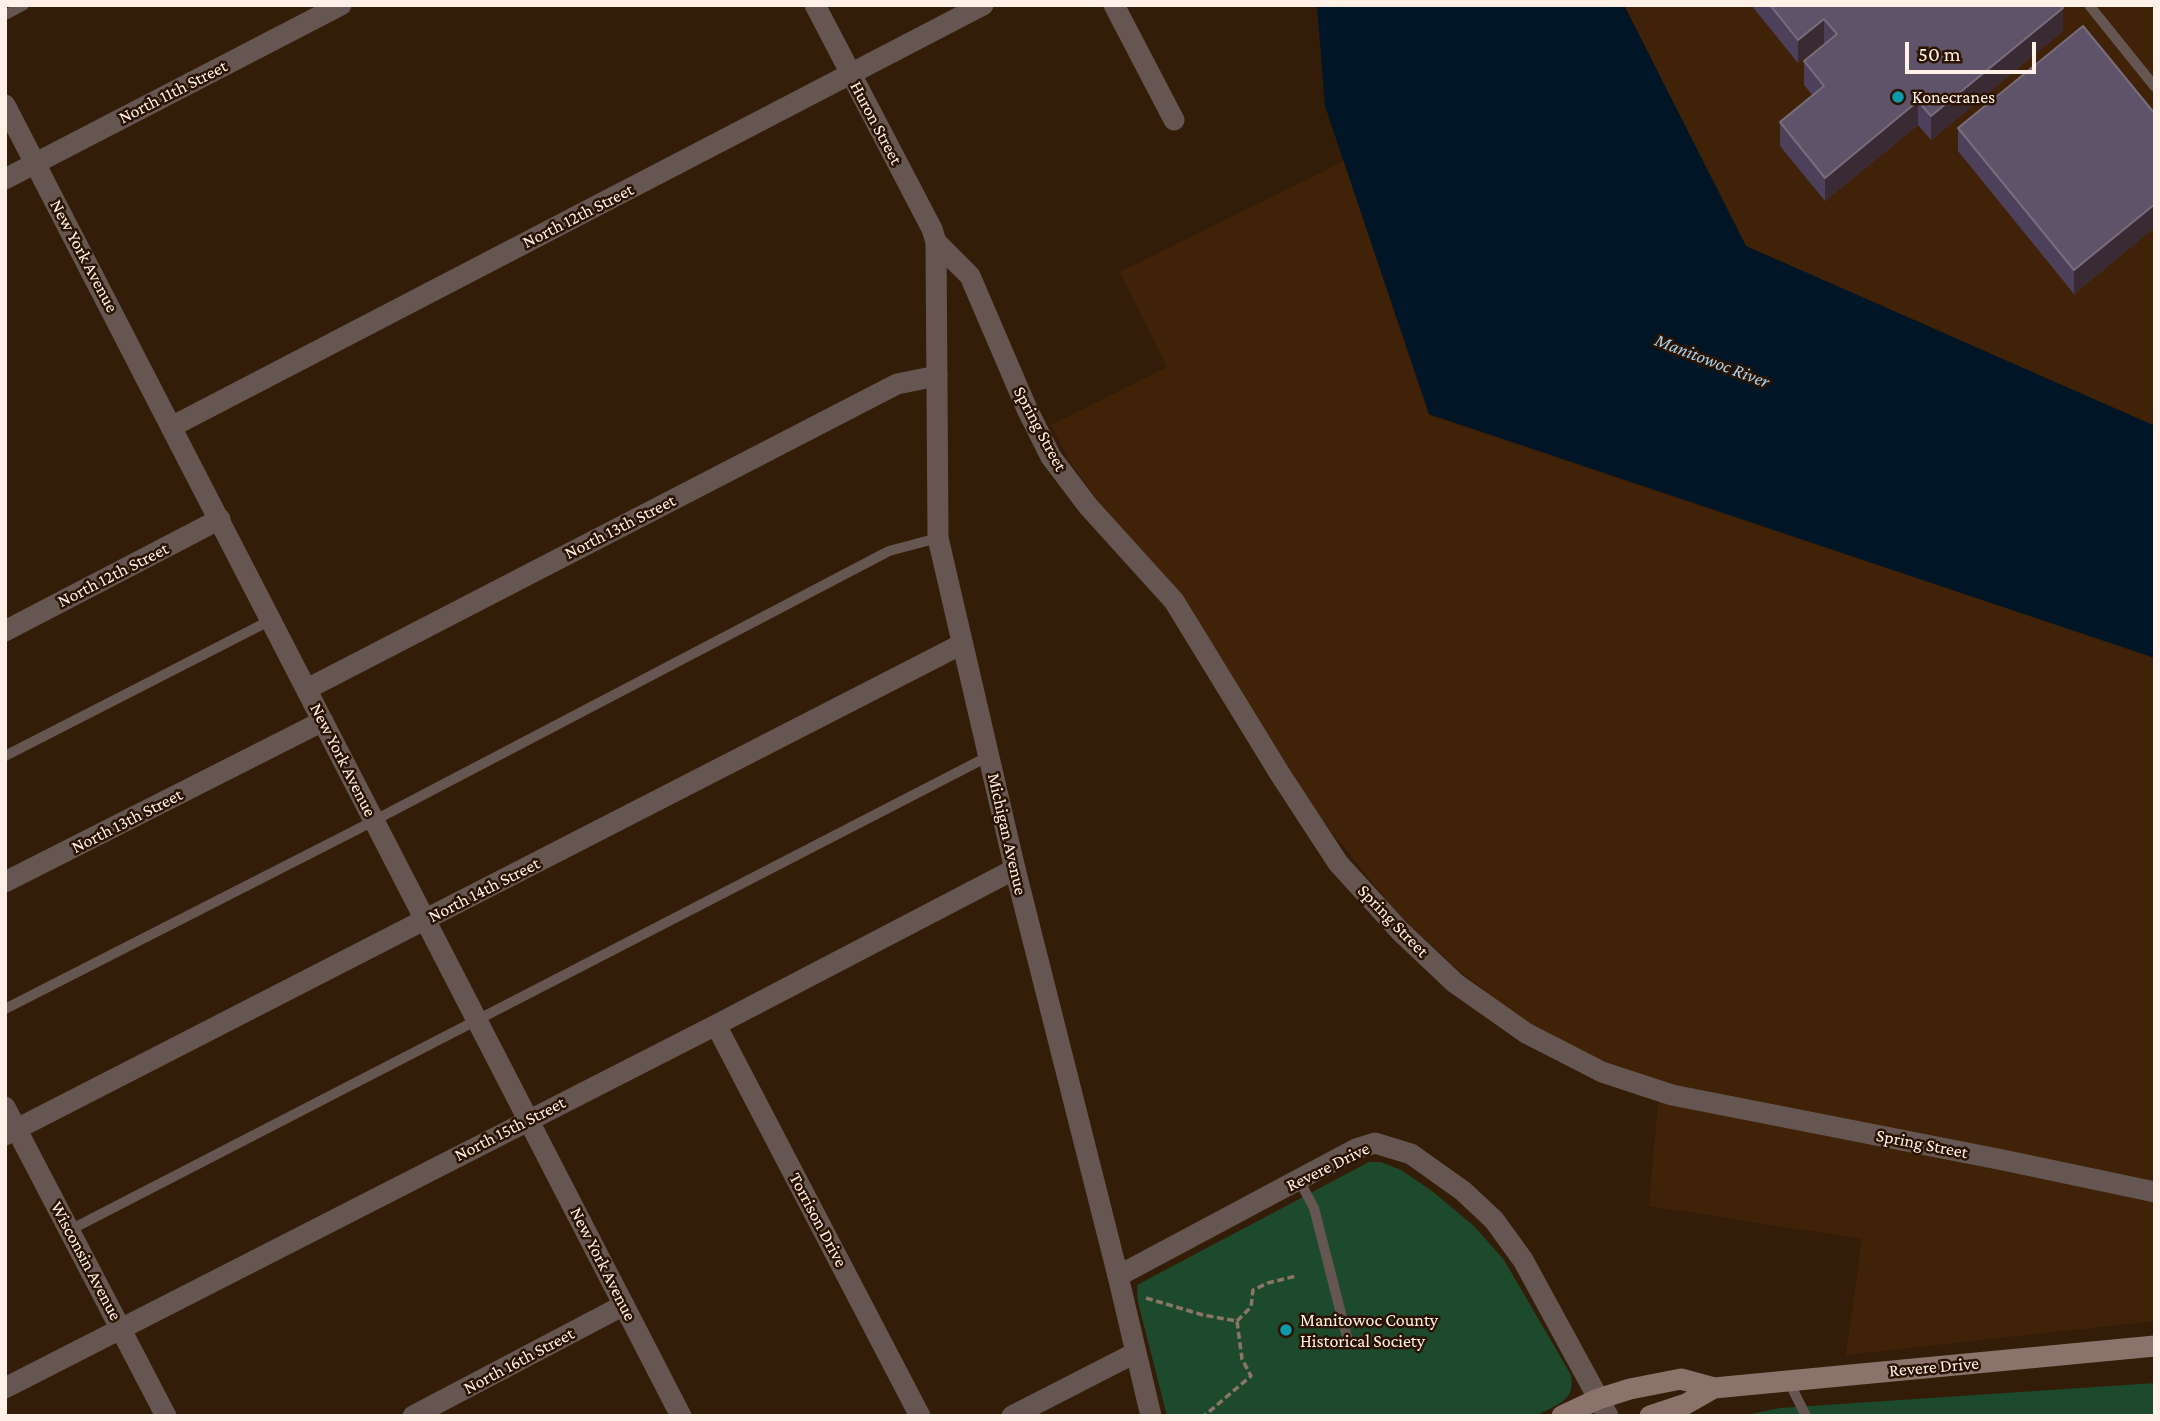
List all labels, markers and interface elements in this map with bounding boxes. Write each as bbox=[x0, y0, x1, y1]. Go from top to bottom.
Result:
scale bar bbox=[1908, 28, 2039, 72]
text: 50 m bbox=[1918, 42, 1961, 66]
street label: North 11th Street bbox=[115, 55, 231, 129]
street label: Huron Street bbox=[845, 78, 907, 168]
place label: Konecranes bbox=[1912, 86, 1995, 108]
marker: Konecranes bbox=[1890, 89, 1906, 105]
street label: North 12th Street bbox=[519, 179, 637, 253]
street label: New York Avenue bbox=[45, 196, 123, 316]
water label: Manitowoc River bbox=[1651, 329, 1773, 393]
street label: Spring Street bbox=[1009, 383, 1071, 475]
street label: North 13th Street bbox=[561, 490, 679, 564]
street label: North 12th Street bbox=[54, 538, 172, 612]
street label: New York Avenue bbox=[305, 700, 381, 820]
street label: Michigan Avenue bbox=[982, 771, 1032, 897]
street label: North 13th Street bbox=[68, 784, 186, 858]
street label: North 14th Street bbox=[425, 853, 543, 927]
street label: Spring Street bbox=[1353, 880, 1433, 962]
street label: North 15th Street bbox=[451, 1092, 569, 1166]
street label: Spring Street bbox=[1874, 1125, 1970, 1163]
street label: Revere Drive bbox=[1283, 1138, 1373, 1196]
street label: Torrison Drive bbox=[784, 1169, 852, 1271]
street label: Wisconsin Avenue bbox=[46, 1198, 126, 1324]
street label: New York Avenue bbox=[565, 1204, 641, 1324]
place label: Manitowoc County Historical Society bbox=[1300, 1309, 1438, 1352]
marker: Manitowoc County Historical Society bbox=[1278, 1322, 1294, 1338]
street label: North 16th Street bbox=[460, 1323, 578, 1399]
street label: Revere Drive bbox=[1888, 1352, 1980, 1382]

